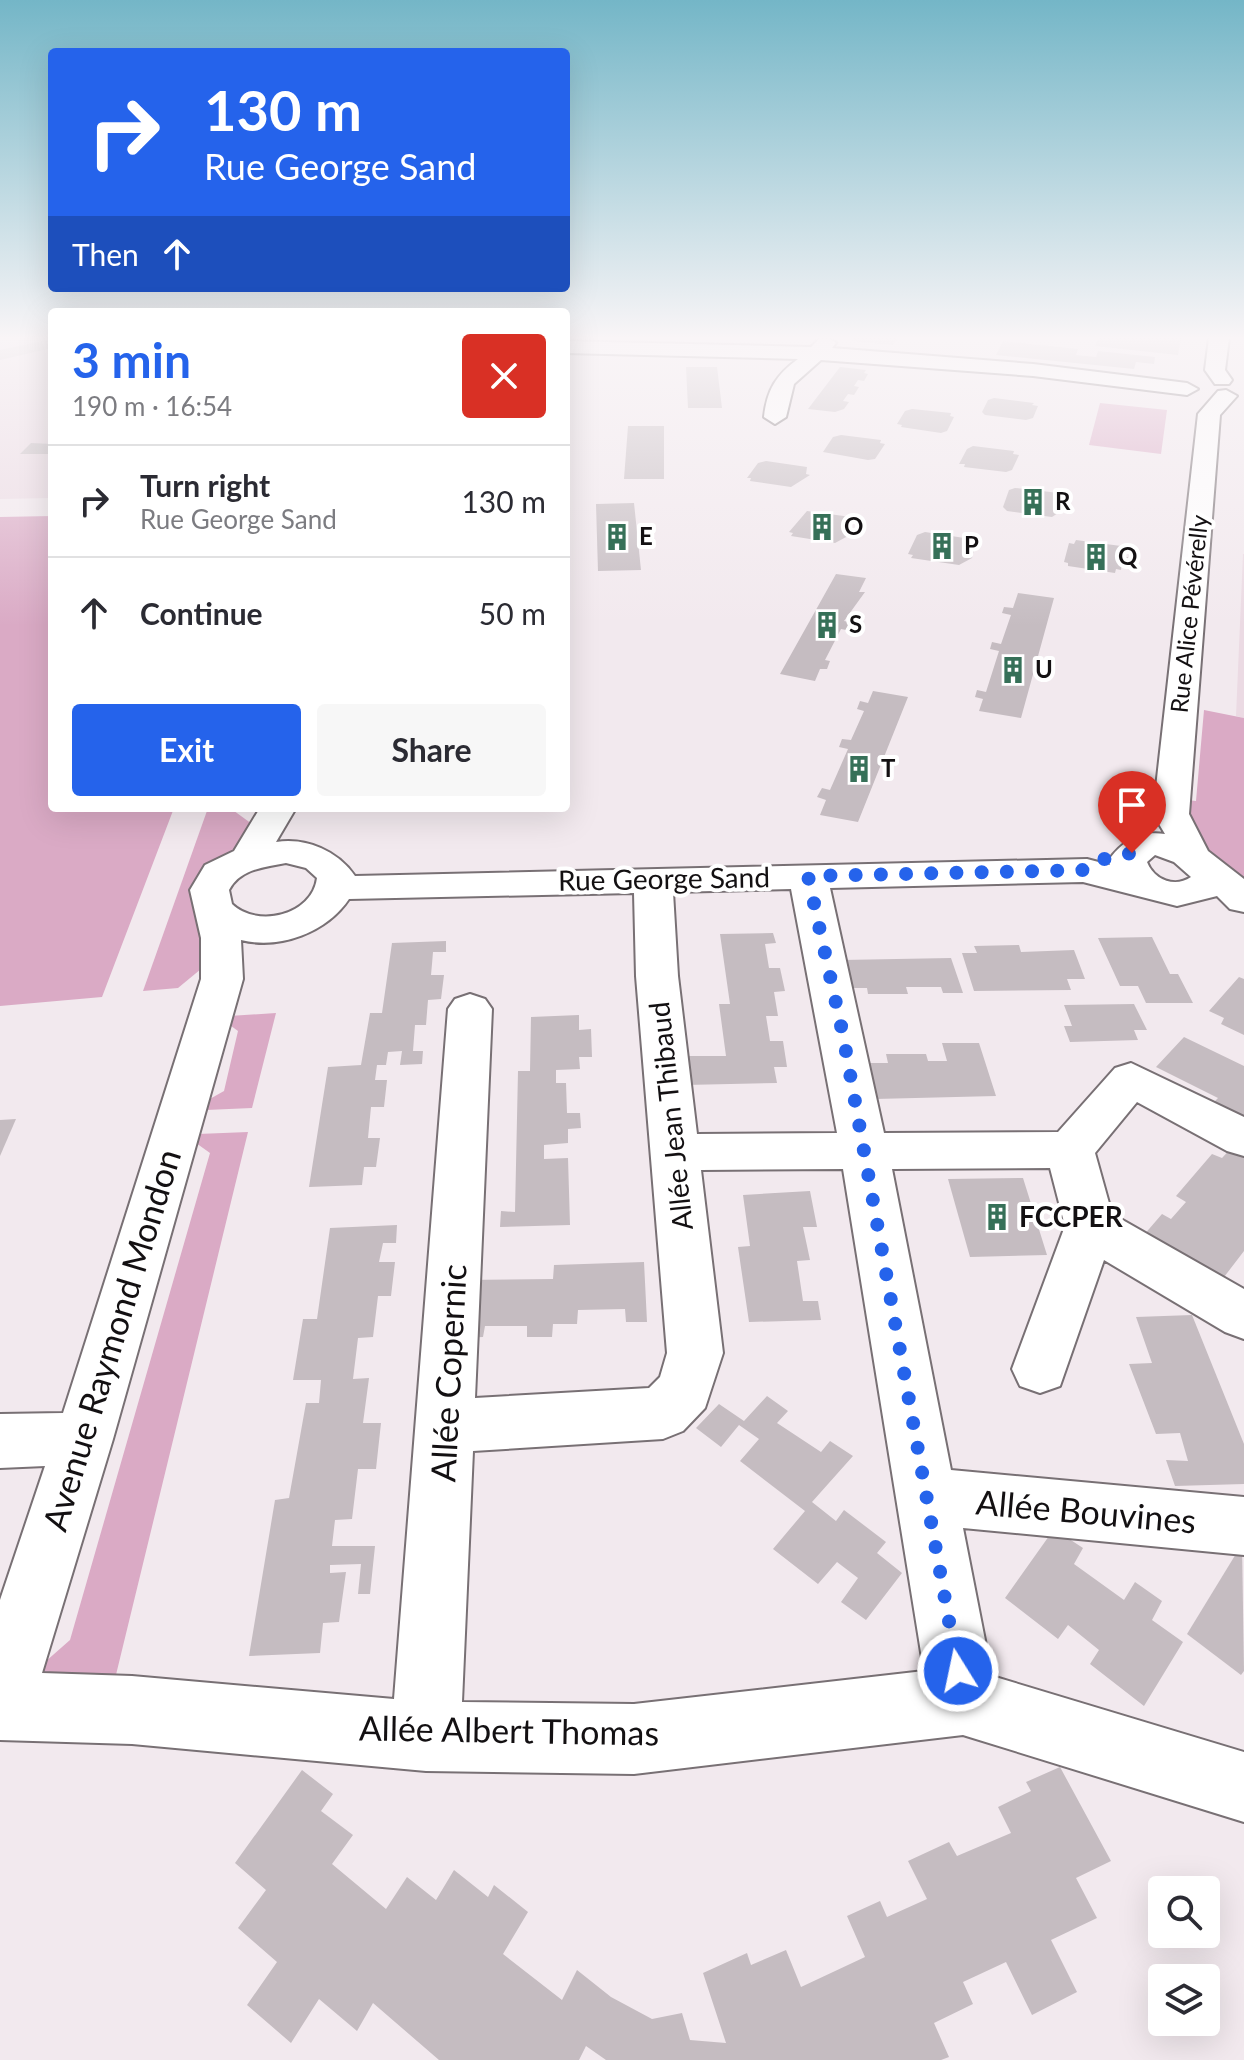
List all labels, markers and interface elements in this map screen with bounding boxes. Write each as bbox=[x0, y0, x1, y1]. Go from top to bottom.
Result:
text: 130 m bbox=[204, 76, 362, 143]
icon: right bbox=[72, 80, 176, 184]
text: Rue George Sand bbox=[204, 144, 476, 188]
icon: ahead bbox=[155, 232, 199, 276]
text: Then bbox=[72, 236, 139, 272]
text: 3 min bbox=[72, 331, 191, 388]
button: close bbox=[462, 334, 546, 418]
text: 190 m · 16:54 bbox=[72, 390, 232, 422]
text: Turn right bbox=[140, 467, 270, 503]
icon: right bbox=[72, 479, 116, 523]
text: 130 m bbox=[461, 483, 546, 519]
place label: R bbox=[1055, 486, 1071, 515]
building icon: R bbox=[1018, 487, 1048, 517]
text: Rue George Sand bbox=[140, 503, 337, 535]
place label: O bbox=[844, 511, 863, 540]
building icon: O bbox=[807, 512, 837, 542]
street label: Rue Alice Pévérelly bbox=[1164, 513, 1213, 714]
place label: E bbox=[639, 521, 653, 550]
building icon: E bbox=[602, 522, 632, 552]
place label: P bbox=[964, 530, 979, 559]
building icon: P bbox=[927, 531, 957, 561]
place label: Q bbox=[1118, 541, 1138, 570]
building icon: Q bbox=[1081, 542, 1111, 572]
icon: ahead bbox=[72, 591, 116, 635]
text: Continue bbox=[140, 595, 263, 631]
text: 50 m bbox=[479, 595, 546, 631]
place label: S bbox=[849, 609, 862, 638]
building icon: S bbox=[812, 610, 842, 640]
place label: U bbox=[1035, 654, 1053, 683]
building icon: U bbox=[998, 655, 1028, 685]
button: Exit bbox=[72, 704, 301, 796]
button: Share bbox=[317, 704, 546, 796]
place label: T bbox=[881, 753, 896, 782]
building icon: T bbox=[844, 754, 874, 784]
pin bbox=[1098, 771, 1166, 853]
icon: arrive bbox=[1110, 783, 1154, 827]
street label: Rue George Sand bbox=[558, 859, 770, 897]
street label: Allée Jean Thibaud bbox=[641, 1000, 699, 1232]
street label: Avenue Raymond Mondon bbox=[33, 1144, 188, 1535]
place label: FCCPER bbox=[1019, 1199, 1124, 1233]
building icon: FCCPER bbox=[982, 1202, 1012, 1232]
street label: Allée Copernic bbox=[421, 1263, 474, 1483]
street label: Allée Bouvines bbox=[974, 1480, 1198, 1541]
position arrow bbox=[916, 1629, 1000, 1713]
street label: Allée Albert Thomas bbox=[359, 1706, 660, 1753]
map controls bbox=[1148, 1876, 1220, 2036]
button: search bbox=[1148, 1876, 1220, 1948]
button: layers bbox=[1148, 1964, 1220, 2036]

